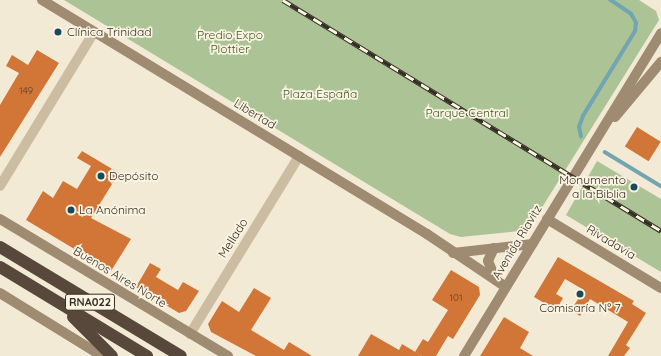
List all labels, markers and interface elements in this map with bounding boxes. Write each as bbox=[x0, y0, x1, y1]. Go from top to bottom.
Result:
place label: Clínica Trinidad bbox=[67, 25, 151, 39]
marker: Clínica Trinidad bbox=[52, 26, 64, 38]
park label: Predio Expo Plottier bbox=[197, 28, 263, 56]
house number: 149 bbox=[19, 85, 33, 97]
park label: Plaza España bbox=[283, 87, 357, 101]
street label: Libertad bbox=[231, 96, 279, 132]
park label: Parque Central bbox=[425, 106, 509, 120]
place label: Depósito bbox=[109, 169, 158, 183]
marker: Depósito bbox=[96, 171, 106, 181]
place label: Monumento a la Biblia bbox=[559, 173, 626, 201]
marker: Monumento a la Biblia bbox=[629, 182, 639, 192]
street label: Avenida Riavitz bbox=[489, 202, 545, 282]
place label: La Anónima bbox=[79, 203, 146, 217]
marker: La Anónima bbox=[66, 205, 76, 215]
street label: Mellado bbox=[215, 216, 251, 260]
street label: Rivadavia bbox=[584, 222, 638, 262]
street label: Buenos Aires Norte bbox=[71, 243, 169, 311]
marker: Comisaría N° 7 bbox=[575, 289, 585, 299]
house number: 101 bbox=[449, 292, 463, 304]
road number: RNA022 bbox=[65, 293, 115, 311]
place label: Comisaría N° 7 bbox=[539, 301, 621, 315]

